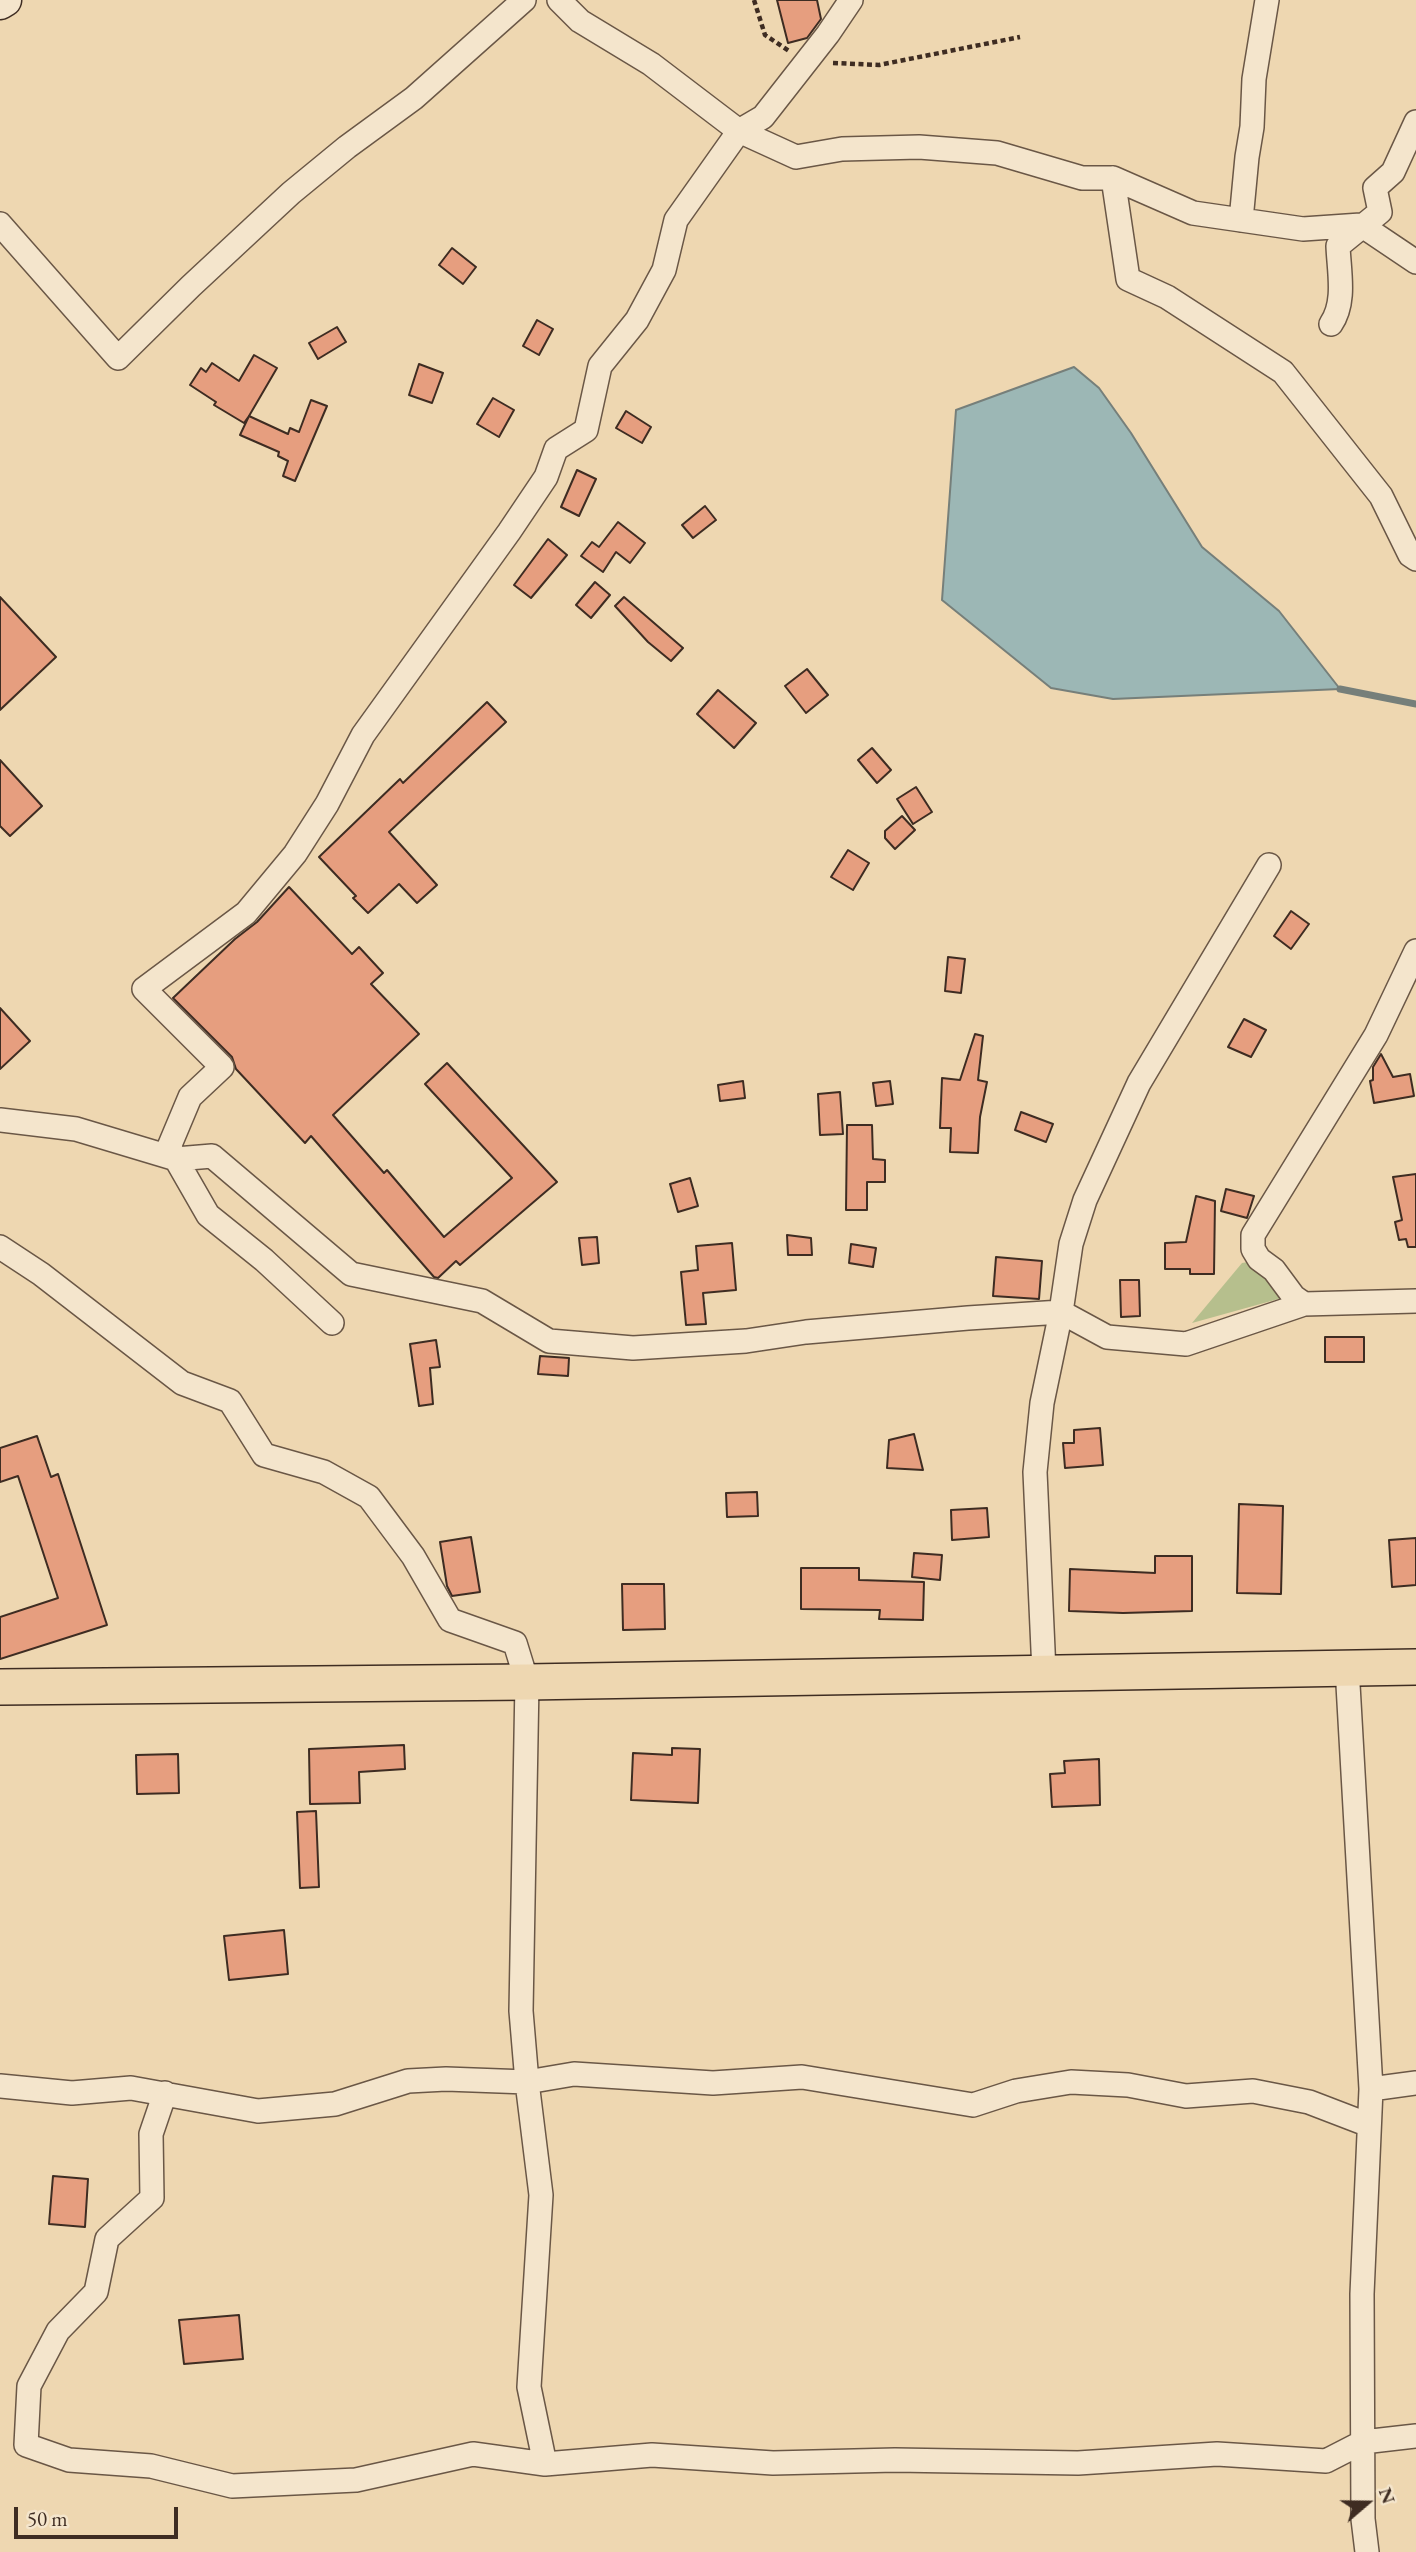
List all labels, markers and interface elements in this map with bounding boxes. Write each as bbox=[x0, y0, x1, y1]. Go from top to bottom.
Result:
north arrow bbox=[1332, 2468, 1402, 2538]
text: N bbox=[1373, 2484, 1402, 2507]
scale bar bbox=[18, 2492, 182, 2536]
text: 50 m bbox=[27, 2505, 68, 2532]

